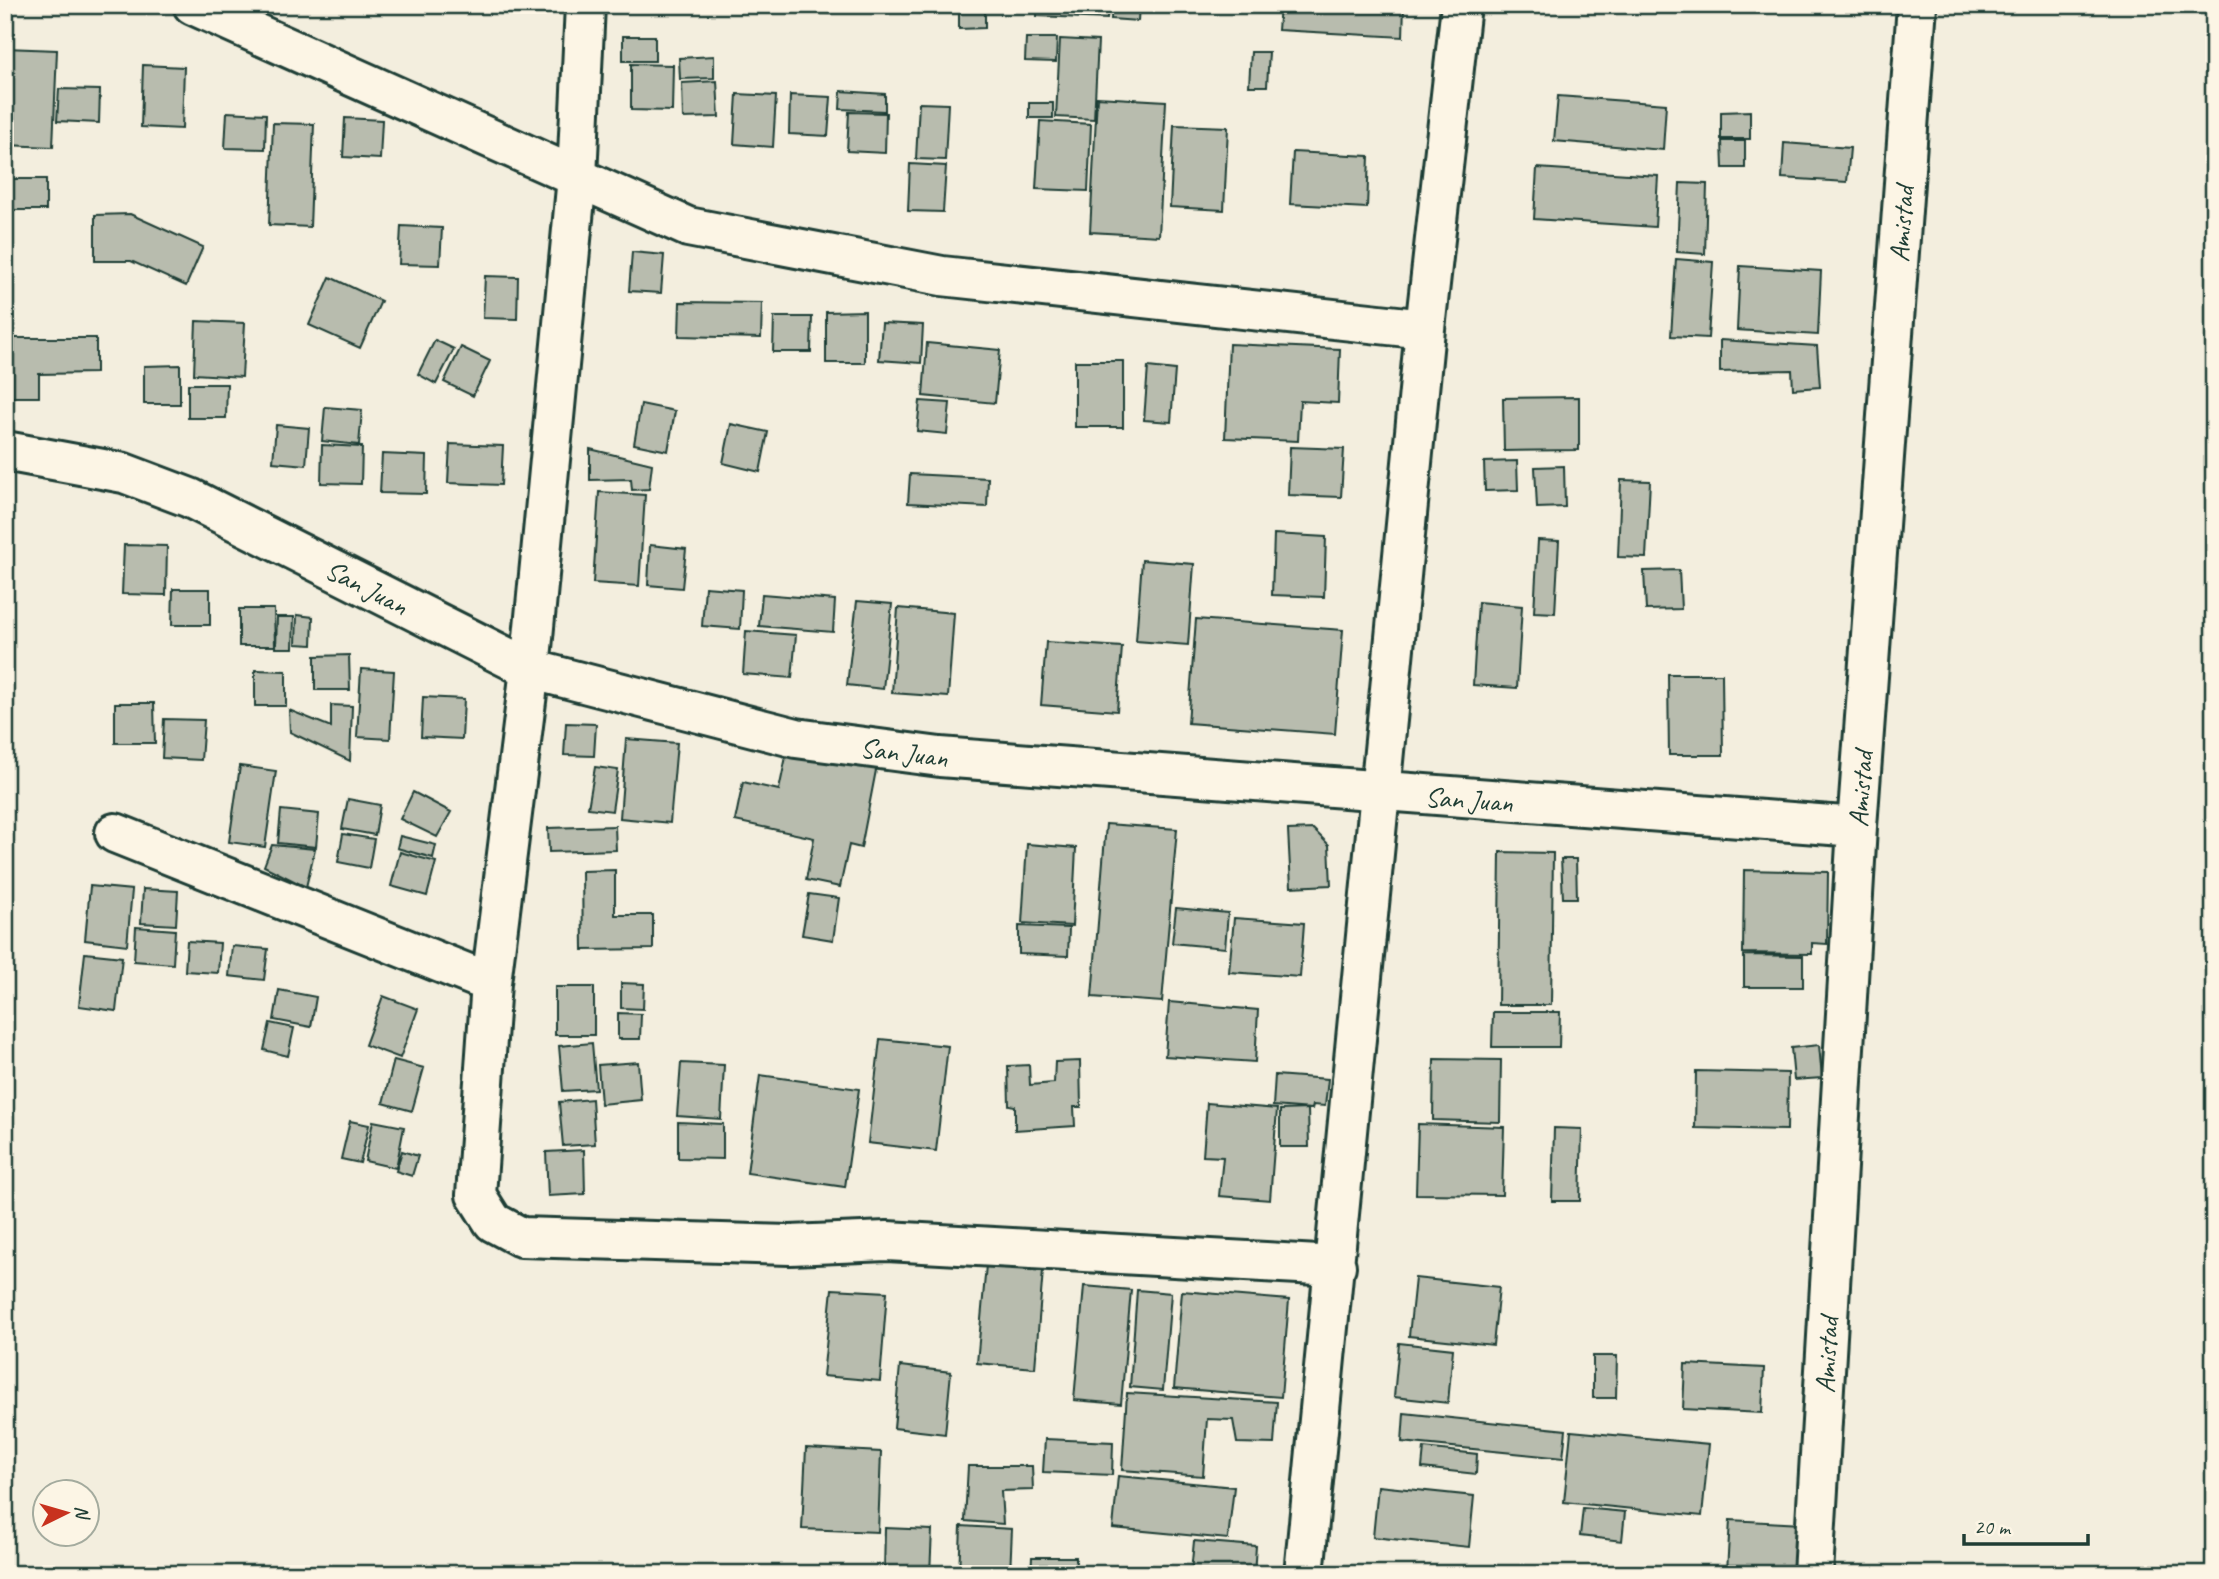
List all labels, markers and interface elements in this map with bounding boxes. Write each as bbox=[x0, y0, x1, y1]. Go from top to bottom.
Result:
street label: Amistad bbox=[1881, 181, 1922, 263]
street label: San Juan bbox=[320, 552, 414, 623]
street label: San Juan bbox=[858, 730, 950, 775]
street label: Amistad bbox=[1840, 746, 1881, 828]
street label: San Juan bbox=[1424, 779, 1514, 820]
street label: Amistad bbox=[1807, 1312, 1846, 1394]
north arrow bbox=[32, 1478, 102, 1548]
scale bar bbox=[1964, 1502, 2088, 1546]
text: N bbox=[69, 1505, 95, 1522]
text: 20 m bbox=[1974, 1514, 2012, 1540]

